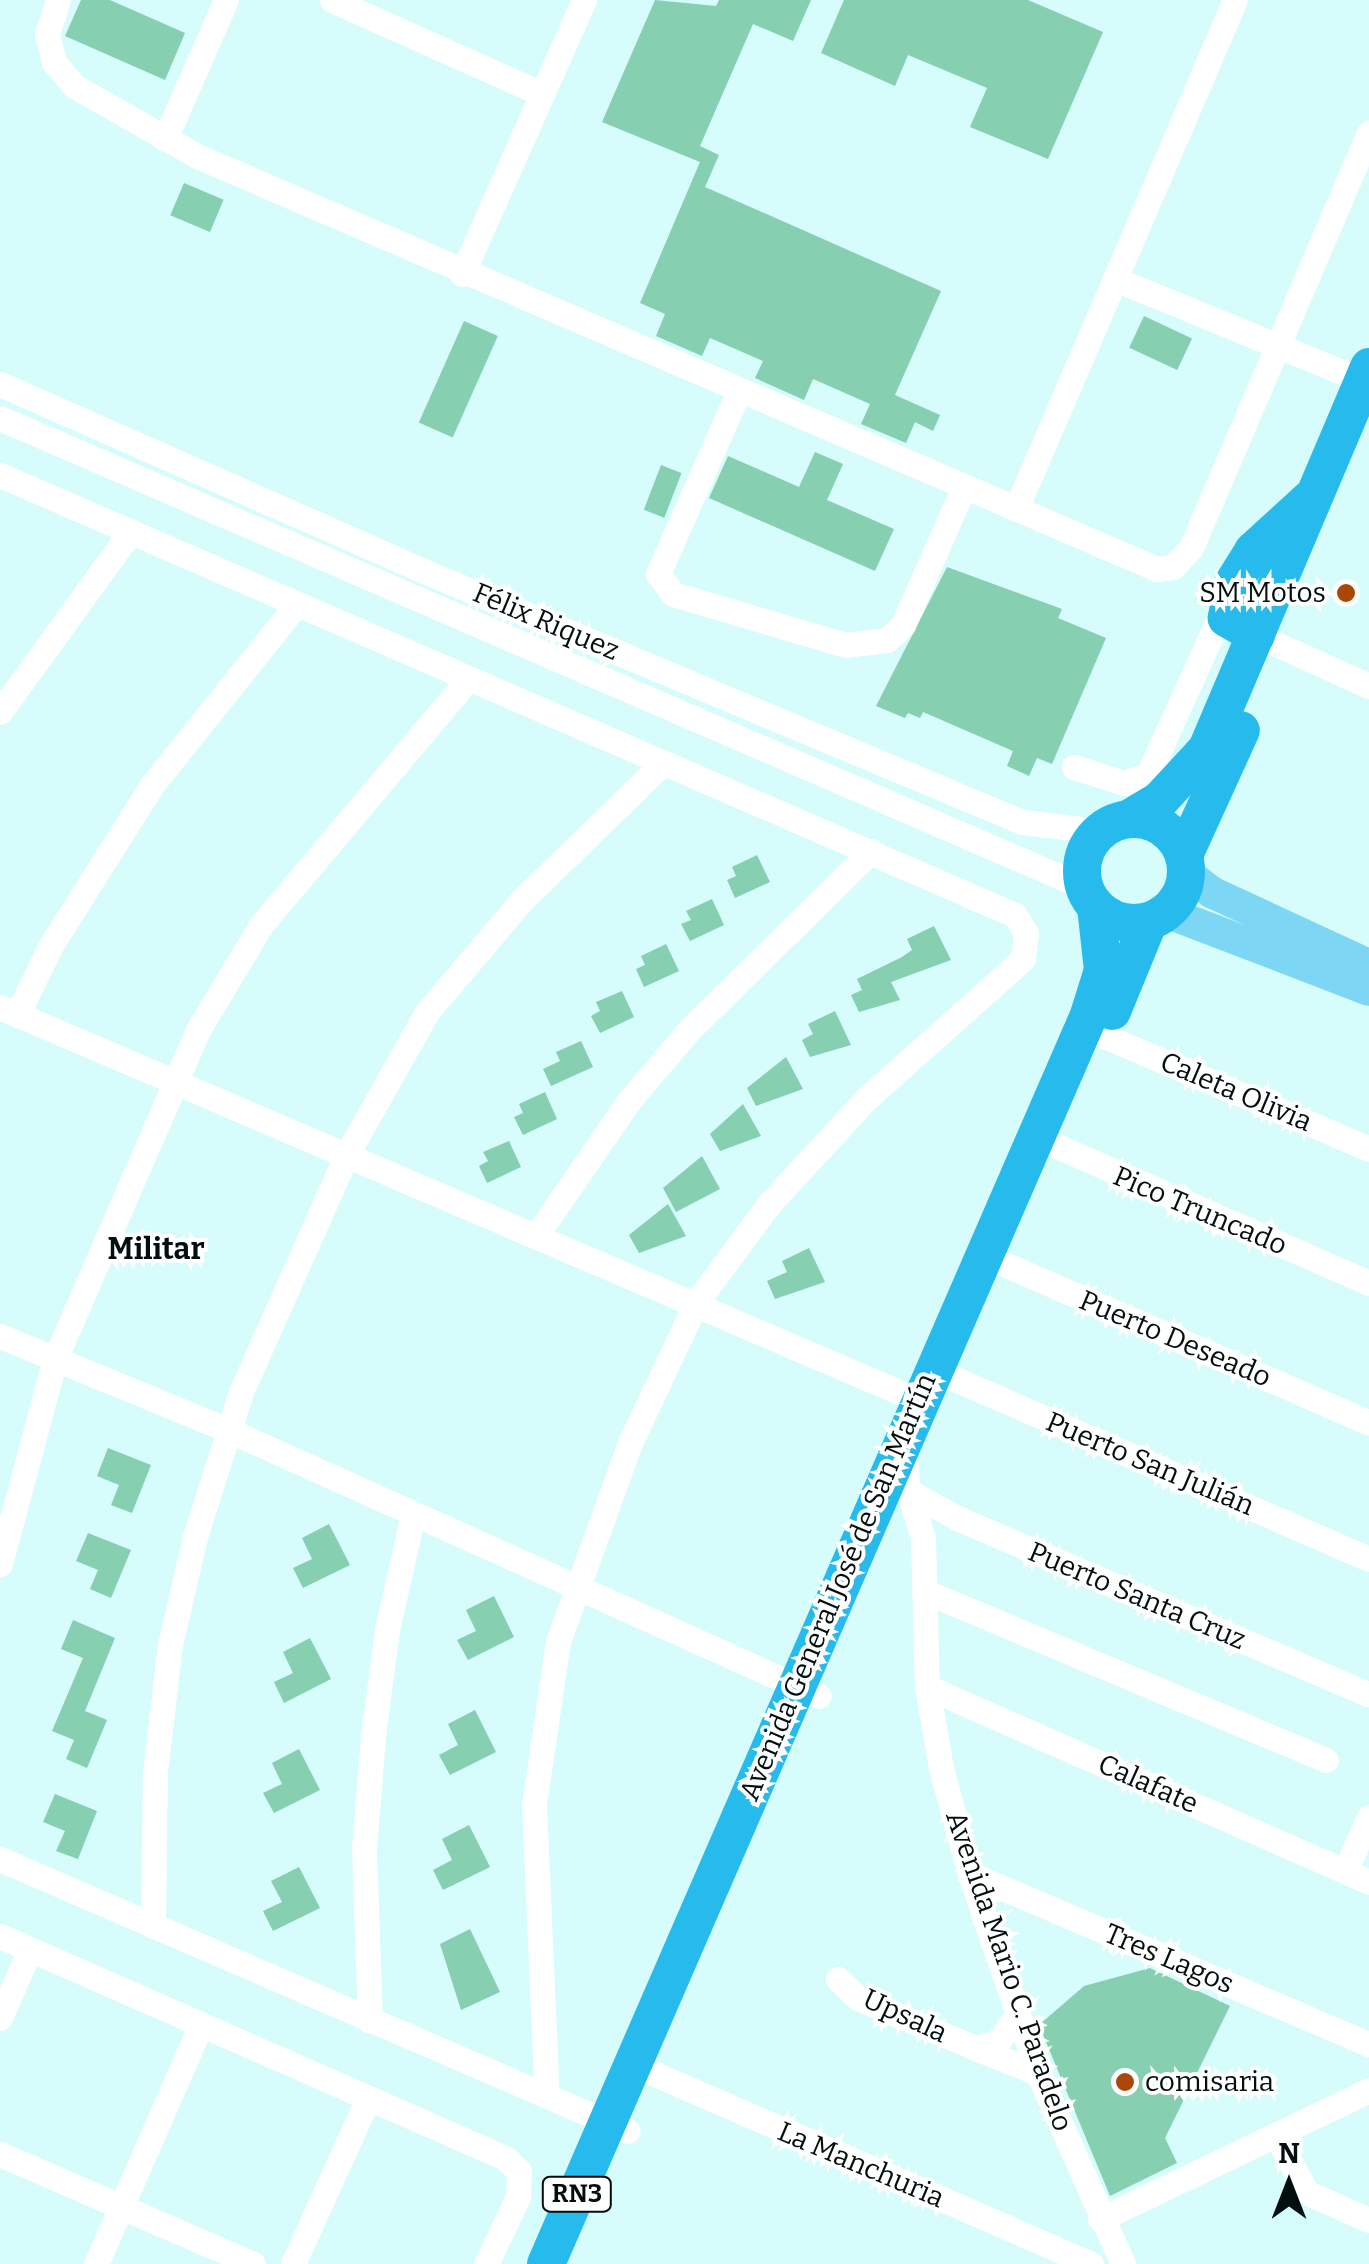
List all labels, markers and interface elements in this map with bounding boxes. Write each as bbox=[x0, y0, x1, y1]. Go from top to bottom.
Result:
street label: Félix Riquez bbox=[468, 576, 624, 668]
place label: SM Motos bbox=[1199, 576, 1326, 610]
marker: SM Motos bbox=[1335, 582, 1357, 604]
street label: Caleta Olivia bbox=[1155, 1045, 1317, 1139]
street label: Pico Truncado bbox=[1108, 1159, 1292, 1263]
district label: Militar bbox=[107, 1231, 205, 1267]
street label: Puerto Deseado bbox=[1074, 1284, 1276, 1394]
street label: Avenida General José de San Martín bbox=[733, 1368, 943, 1806]
street label: Puerto San Julián bbox=[1041, 1405, 1259, 1523]
street label: Puerto Santa Cruz bbox=[1023, 1535, 1251, 1657]
street label: Calafate bbox=[1093, 1747, 1203, 1821]
street label: Avenida Mario C. Paradelo bbox=[938, 1807, 1080, 2135]
street label: Tres Lagos bbox=[1099, 1917, 1239, 2001]
street label: Upsala bbox=[857, 1982, 953, 2050]
place label: comisaria bbox=[1145, 2065, 1274, 2099]
marker: comisaria bbox=[1114, 2071, 1136, 2093]
street label: La Manchuria bbox=[773, 2115, 949, 2215]
north arrow bbox=[1239, 2134, 1339, 2234]
text: N bbox=[1278, 2137, 1300, 2170]
road number: RN3 bbox=[540, 2174, 614, 2214]

